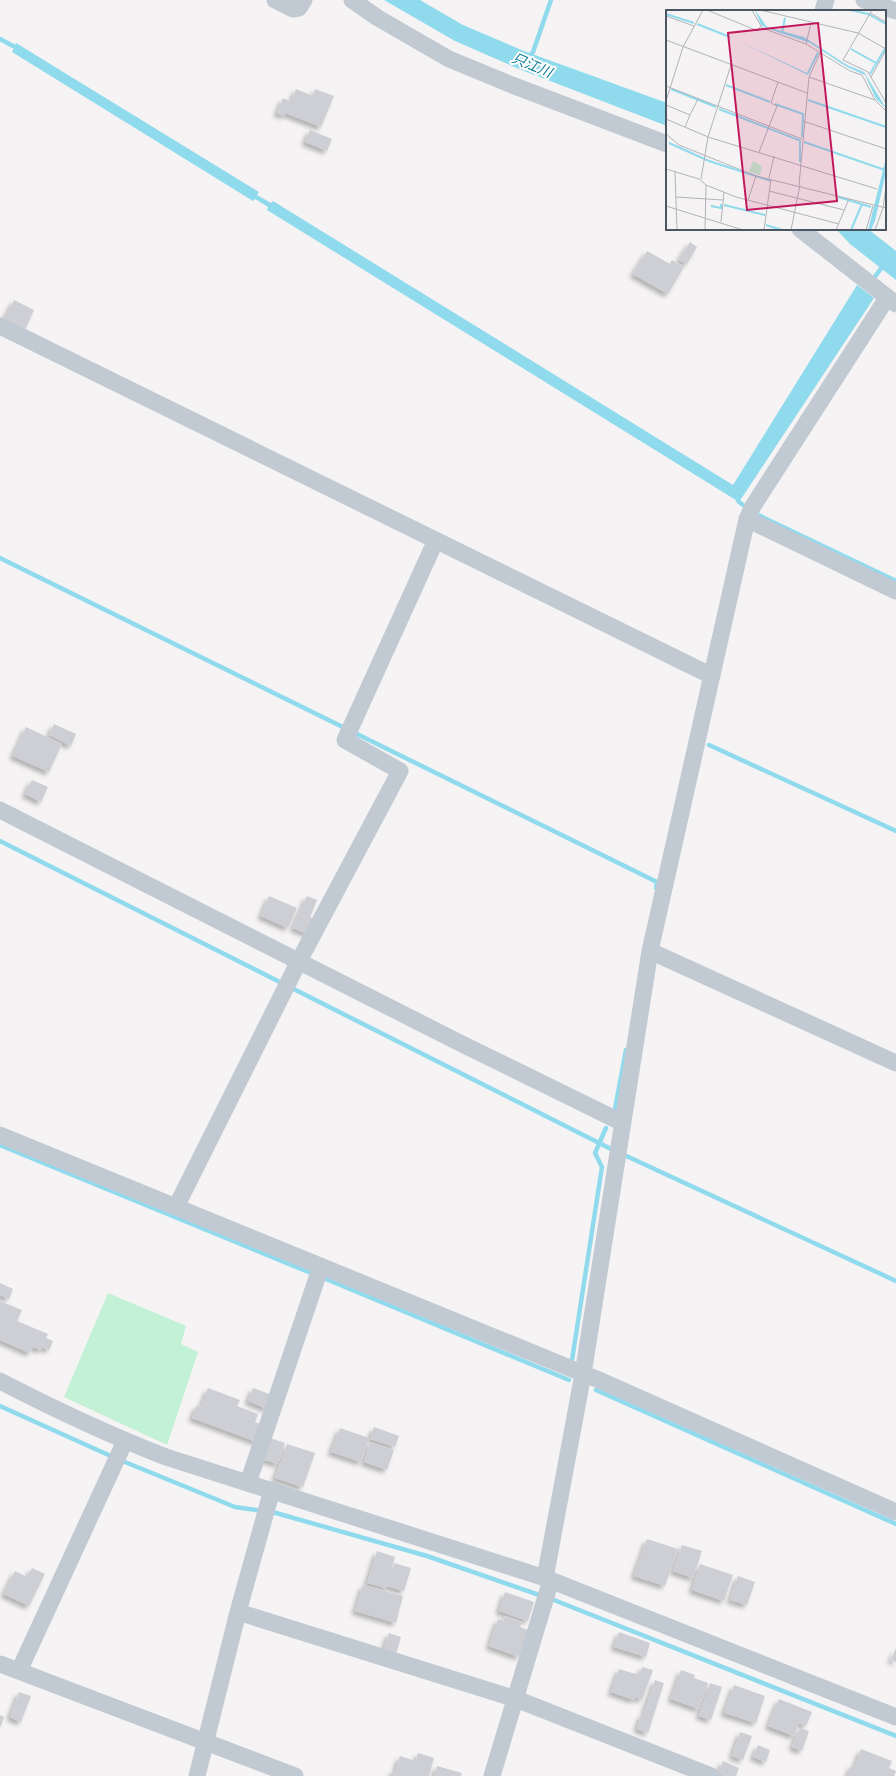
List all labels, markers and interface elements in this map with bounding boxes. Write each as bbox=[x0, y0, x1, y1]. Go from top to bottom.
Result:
inset map bbox=[666, 10, 886, 230]
water label: 只江川 bbox=[509, 49, 557, 82]

